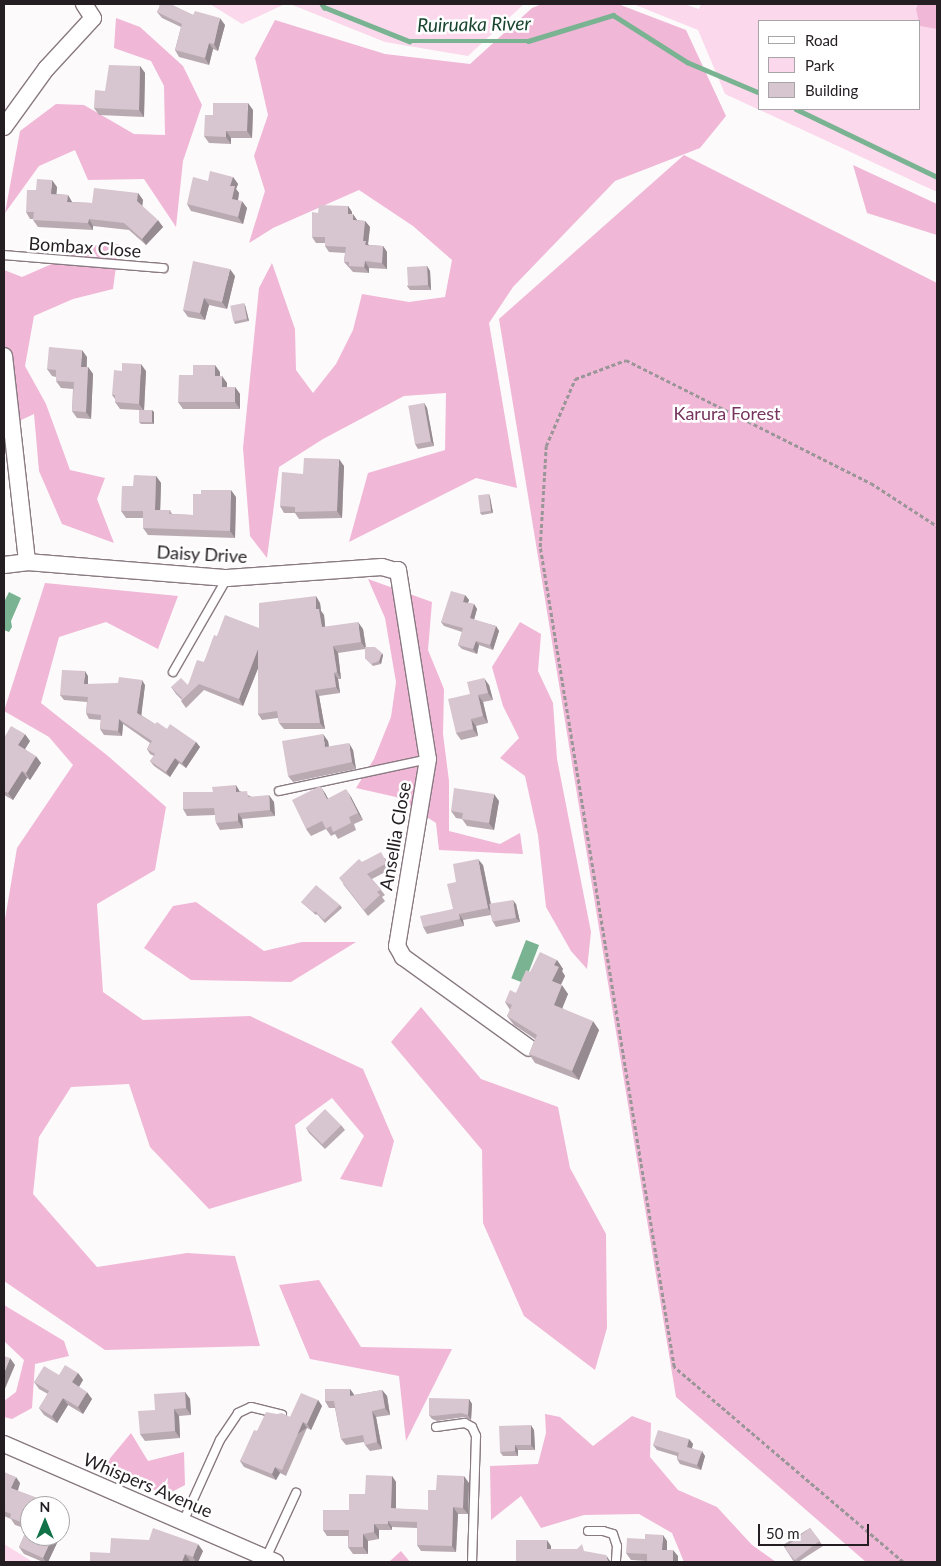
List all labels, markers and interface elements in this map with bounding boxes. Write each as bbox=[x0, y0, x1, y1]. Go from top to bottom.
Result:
water label: Ruiruaka River bbox=[417, 12, 531, 36]
legend bbox=[758, 20, 921, 110]
text: Road bbox=[805, 31, 838, 49]
text: Park bbox=[805, 56, 834, 74]
text: Building bbox=[805, 81, 858, 99]
street label: Bombax Close bbox=[28, 232, 142, 262]
park label: Karura Forest bbox=[674, 402, 780, 424]
street label: Daisy Drive bbox=[156, 541, 248, 567]
street label: Ansellia Close bbox=[375, 780, 415, 892]
street label: Whispers Avenue bbox=[80, 1448, 216, 1522]
north arrow bbox=[20, 1496, 70, 1546]
text: N bbox=[40, 1498, 50, 1515]
scale bar bbox=[761, 1514, 872, 1546]
text: 50 m bbox=[766, 1524, 800, 1542]

